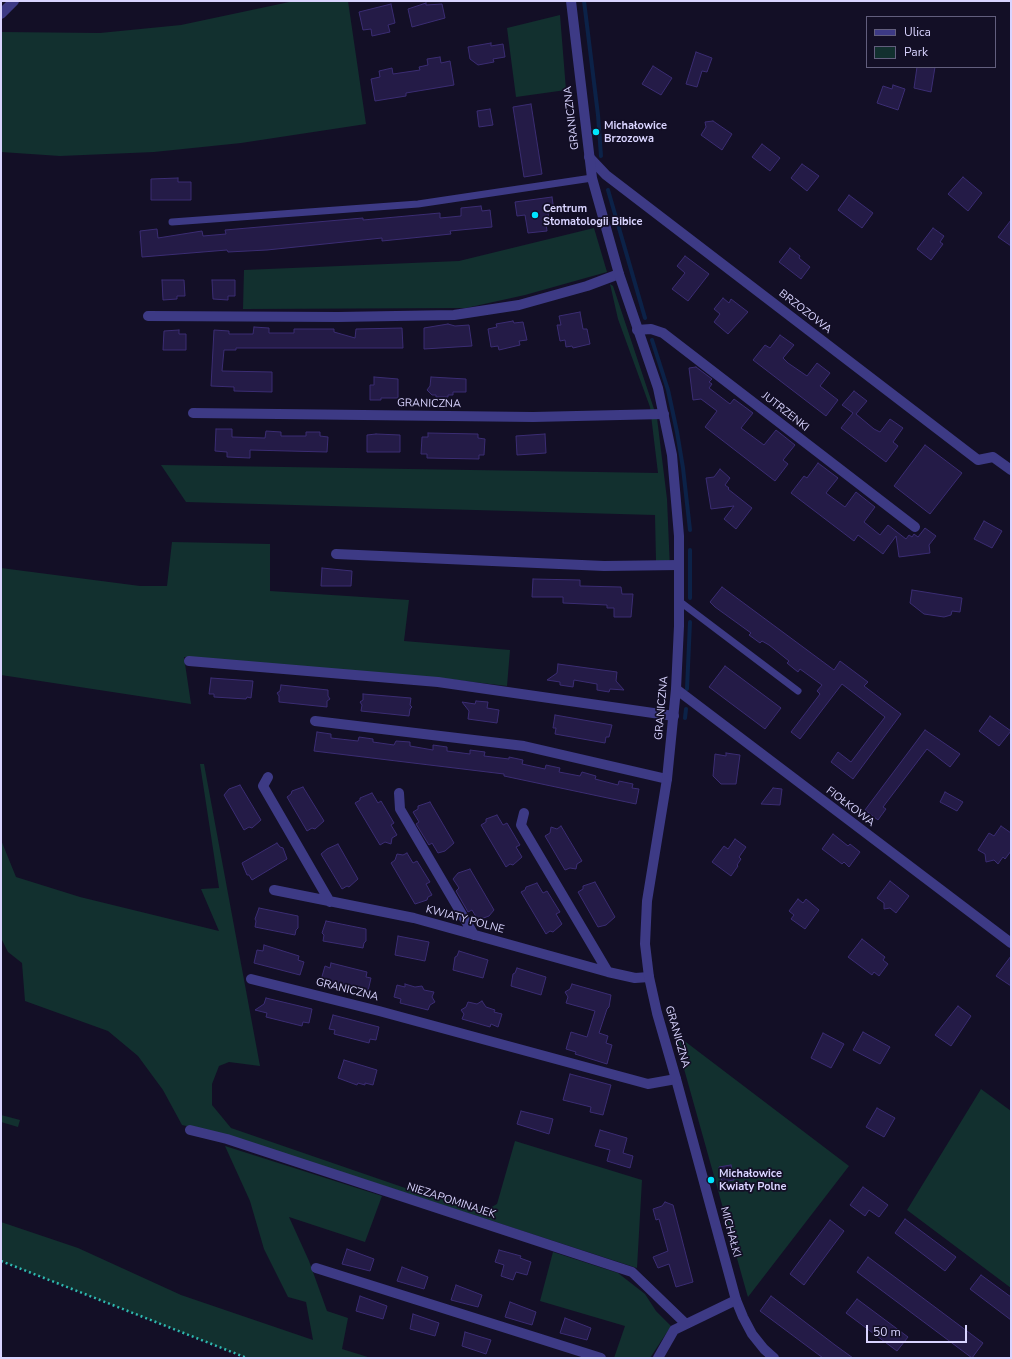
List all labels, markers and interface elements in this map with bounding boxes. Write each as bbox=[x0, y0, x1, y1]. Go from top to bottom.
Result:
legend bbox=[866, 16, 996, 68]
text: Ulica bbox=[904, 24, 931, 40]
text: Park bbox=[904, 44, 928, 60]
street label: GRANICZNA bbox=[562, 85, 582, 151]
place label: Michałowice Brzozowa bbox=[604, 119, 667, 145]
marker: Michałowice Brzozowa bbox=[591, 127, 601, 137]
place label: Centrum Stomatologii Bibice bbox=[543, 202, 642, 228]
marker: Centrum Stomatologii Bibice bbox=[530, 210, 540, 220]
street label: BRZOZOWA bbox=[776, 287, 834, 337]
street label: JUTRZENKI bbox=[759, 389, 811, 435]
street label: GRANICZNA bbox=[397, 397, 461, 411]
street label: GRANICZNA bbox=[653, 675, 671, 741]
street label: FIOŁKOWA bbox=[823, 784, 877, 830]
street label: KWIATY POLNE bbox=[424, 903, 506, 937]
street label: GRANICZNA bbox=[314, 976, 380, 1004]
street label: GRANICZNA bbox=[662, 1004, 692, 1070]
place label: Michałowice Kwiaty Polne bbox=[719, 1167, 786, 1193]
marker: Michałowice Kwiaty Polne bbox=[706, 1175, 716, 1185]
street label: NIEZAPOMINAJEK bbox=[405, 1180, 497, 1222]
street label: MICHAŁKI bbox=[717, 1205, 743, 1259]
scale bar bbox=[868, 1317, 969, 1343]
text: 50 m bbox=[873, 1324, 901, 1340]

